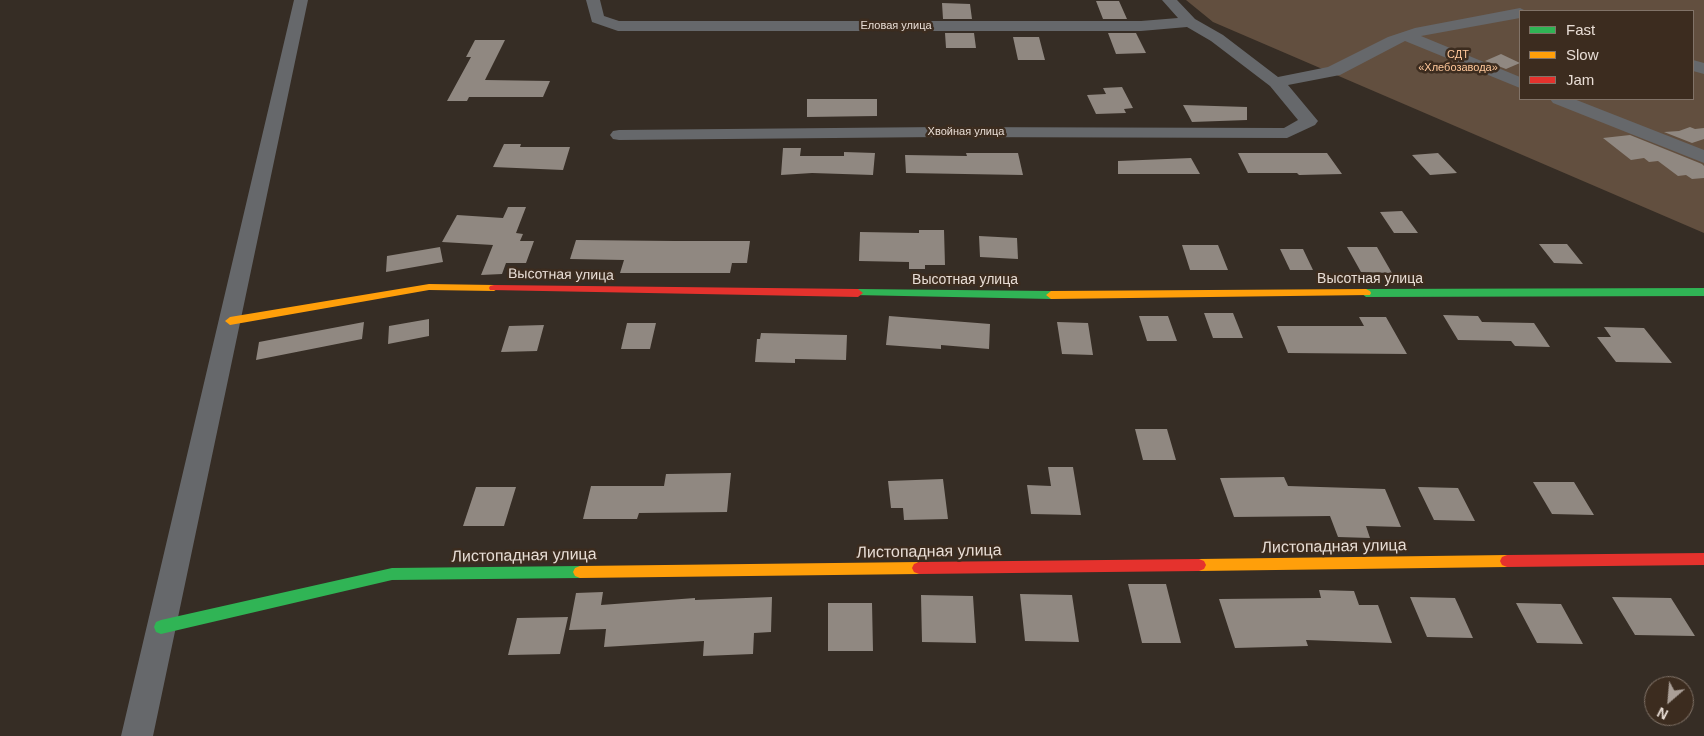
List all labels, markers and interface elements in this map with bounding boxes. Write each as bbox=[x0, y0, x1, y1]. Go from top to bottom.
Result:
legend bbox=[1519, 10, 1694, 100]
street label: Еловая улица bbox=[860, 19, 932, 33]
text: Fast bbox=[1566, 21, 1595, 38]
text: Slow bbox=[1566, 46, 1599, 63]
park label: СДТ «Хлебозавода» bbox=[1418, 48, 1498, 74]
text: Jam bbox=[1566, 71, 1594, 88]
street label: Хвойная улица bbox=[928, 125, 1004, 139]
street label: Высотная улица bbox=[508, 266, 614, 284]
street label: Высотная улица bbox=[1317, 271, 1423, 287]
street label: Высотная улица bbox=[912, 272, 1018, 288]
street label: Листопадная улица bbox=[1261, 536, 1407, 558]
street label: Листопадная улица bbox=[856, 541, 1002, 563]
street label: Листопадная улица bbox=[451, 545, 597, 567]
north arrow bbox=[1644, 676, 1694, 726]
text: N bbox=[1655, 704, 1671, 723]

